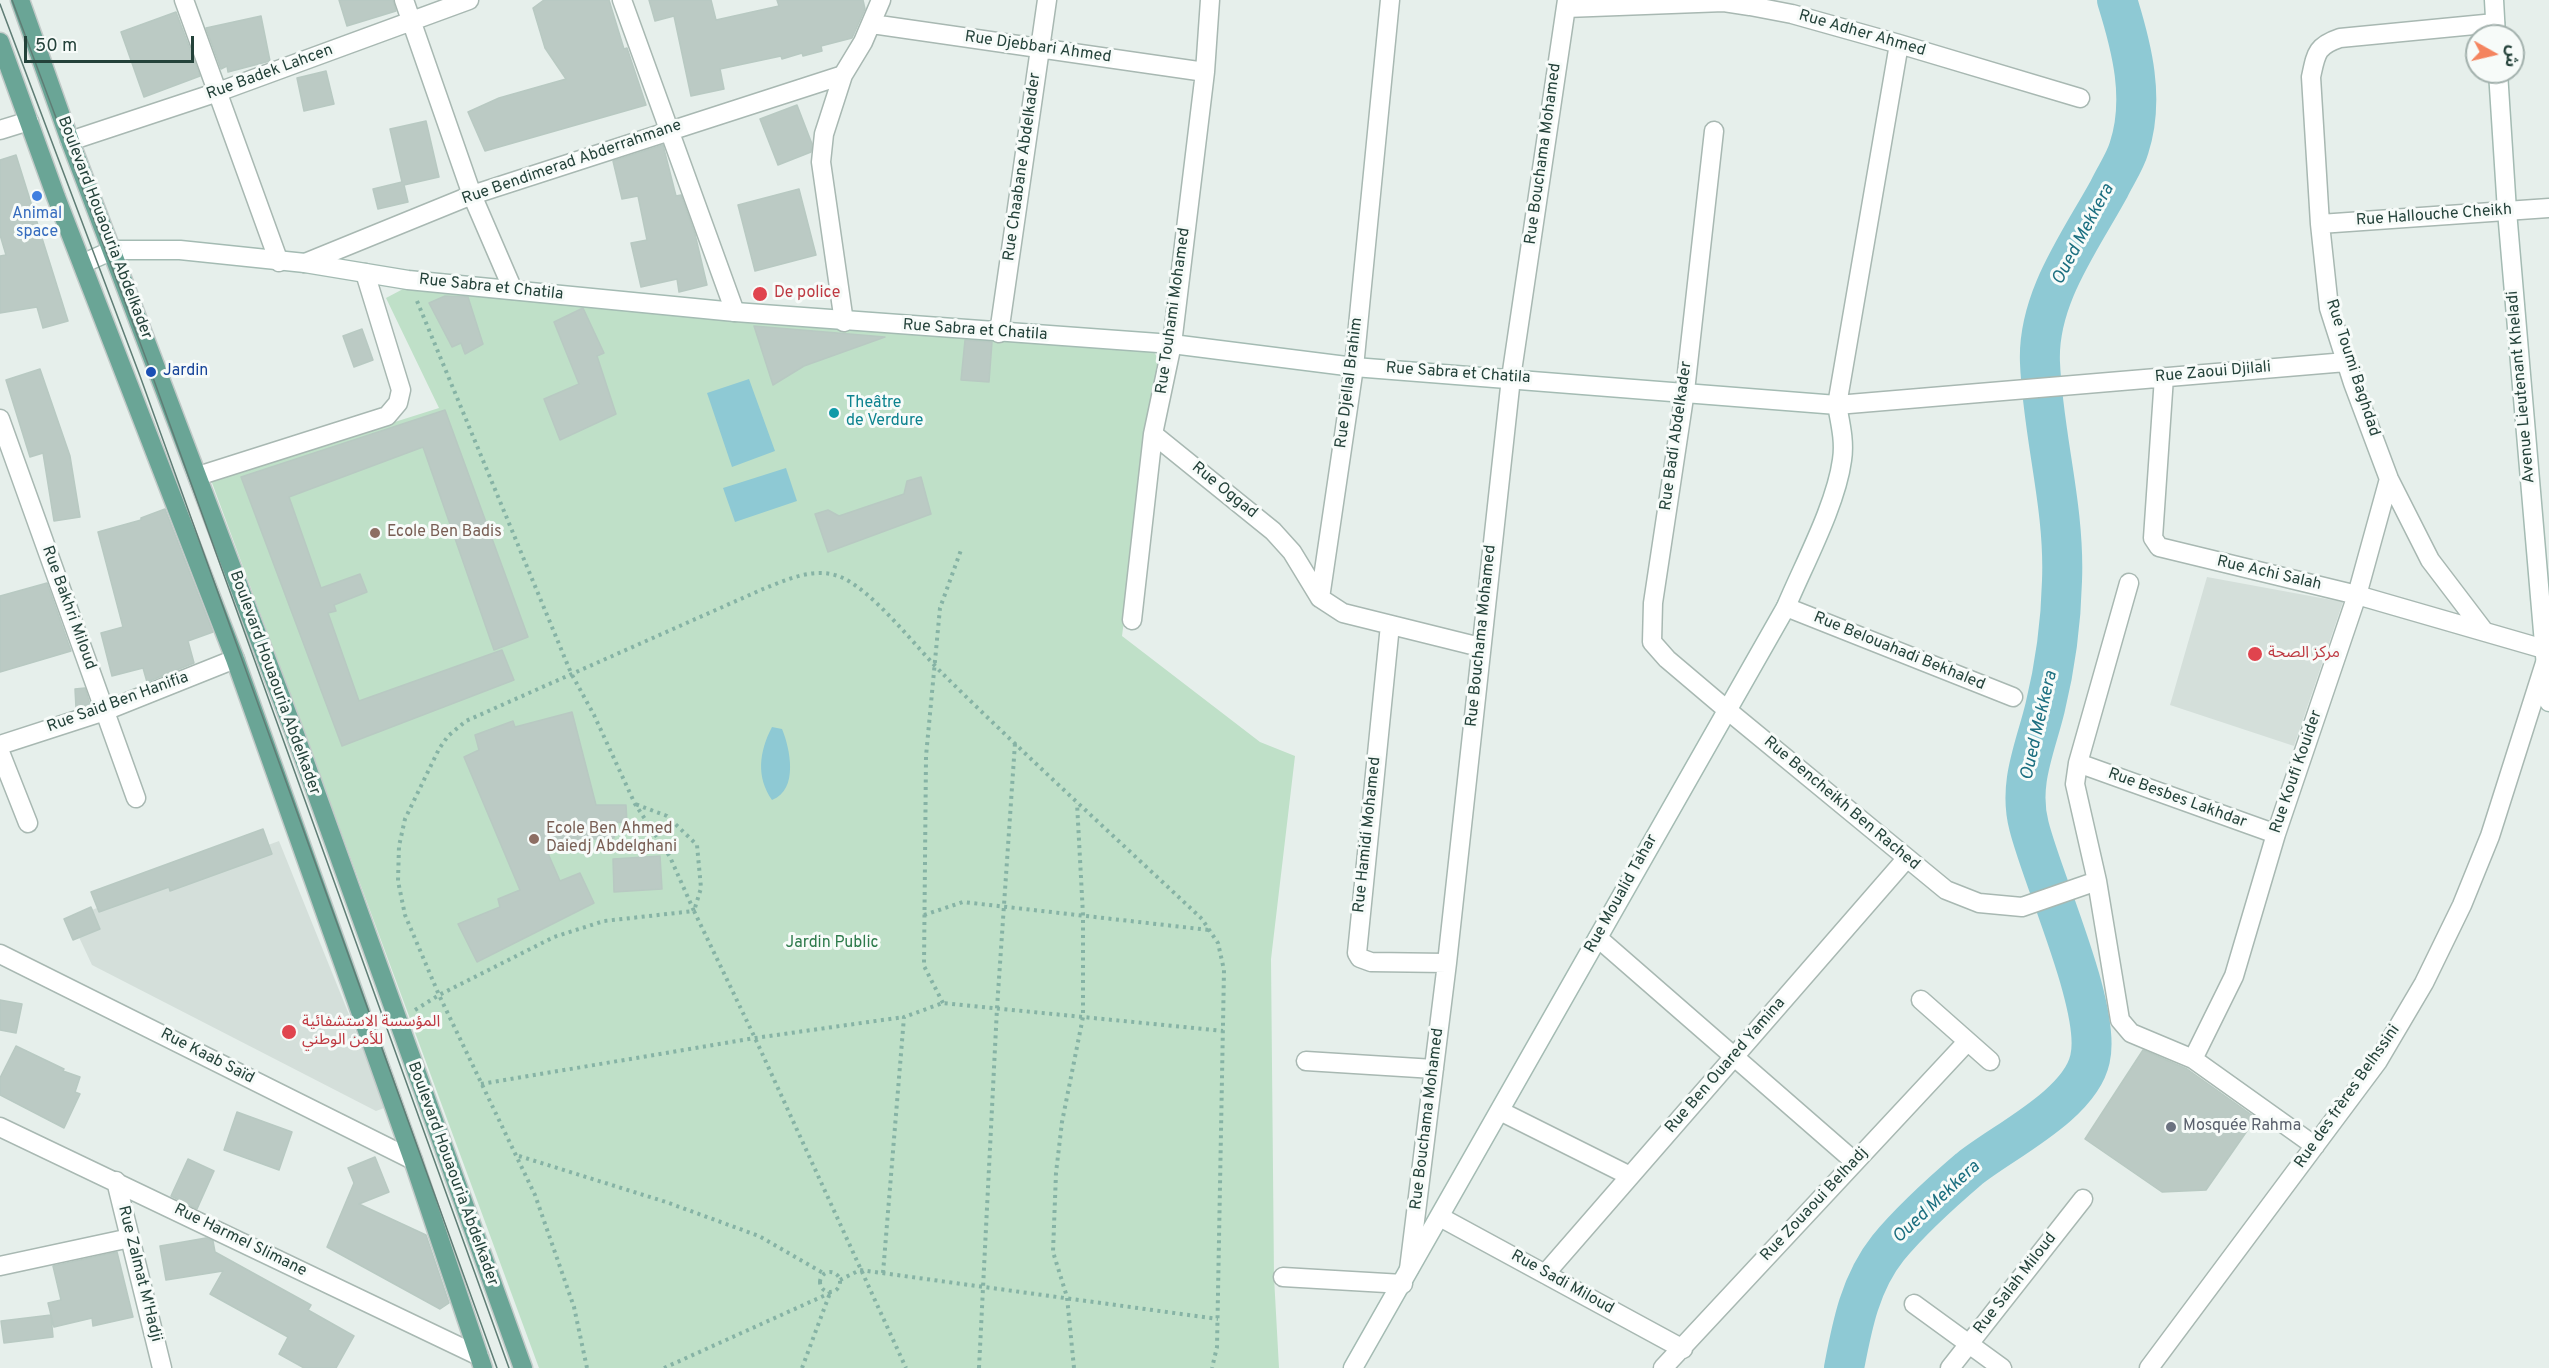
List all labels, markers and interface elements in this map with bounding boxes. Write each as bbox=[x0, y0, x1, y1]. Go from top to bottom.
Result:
street label: Rue Adher Ahmed bbox=[1796, 7, 1928, 61]
scale bar bbox=[27, 24, 196, 62]
north arrow bbox=[2465, 24, 2525, 84]
street label: Rue Djebbari Ahmed bbox=[963, 28, 1113, 68]
text: 50 m bbox=[35, 35, 77, 58]
street label: Rue Badek Lahcen bbox=[204, 41, 336, 105]
text: ش bbox=[2499, 44, 2522, 68]
street label: Rue Bouchama Mohamed bbox=[1522, 62, 1566, 246]
street label: Rue Chaabane Abdelkader bbox=[1000, 72, 1046, 262]
street label: Boulevard Houaouria Abdelkader bbox=[53, 114, 155, 342]
street label: Rue Bendimerad Abderrahmane bbox=[460, 116, 684, 210]
water label: Oued Mekkera bbox=[2048, 181, 2120, 289]
marker: Animal space bbox=[30, 189, 44, 203]
street label: Rue Hallouche Cheikh bbox=[2355, 201, 2513, 231]
place label: Animal space bbox=[12, 205, 62, 243]
street label: Rue Touhami Mohamed bbox=[1153, 227, 1195, 395]
street label: Rue Sabra et Chatila bbox=[418, 271, 564, 305]
place label: De police bbox=[774, 284, 840, 304]
marker: De police bbox=[751, 285, 769, 303]
street label: Avenue Lieutenant Kheladi bbox=[2504, 290, 2540, 484]
street label: Rue Toumi Baghdad bbox=[2321, 297, 2383, 439]
street label: Rue Sabra et Chatila bbox=[902, 316, 1048, 346]
street label: Rue Djellal Brahim bbox=[1332, 317, 1368, 449]
street label: Rue Zaoui Djilali bbox=[2154, 358, 2272, 388]
street label: Rue Sabra et Chatila bbox=[1385, 359, 1531, 389]
street label: Rue Badi Abdelkader bbox=[1657, 360, 1697, 512]
place label: Jardin bbox=[163, 362, 208, 382]
marker: Jardin bbox=[144, 365, 158, 379]
place label: Theâtre de Verdure bbox=[846, 394, 923, 432]
marker: Theâtre de Verdure bbox=[827, 406, 841, 420]
street label: Rue Oggad bbox=[1187, 459, 1261, 523]
place label: Ecole Ben Badis bbox=[387, 523, 502, 543]
marker: Ecole Ben Badis bbox=[368, 526, 382, 540]
street label: Rue Bakhri Miloud bbox=[37, 543, 99, 673]
street label: Rue Bouchama Mohamed bbox=[1463, 544, 1501, 728]
street label: Rue Achi Salah bbox=[2215, 553, 2323, 595]
street label: Boulevard Houaouria Abdelkader bbox=[224, 568, 324, 798]
street label: Rue Belouahadi Bekhaled bbox=[1810, 609, 1988, 695]
place label: مركز الصحة bbox=[2268, 644, 2340, 664]
marker: مركز الصحة bbox=[2246, 645, 2264, 663]
street label: Rue Said Ben Hanifia bbox=[45, 669, 191, 737]
water label: Oued Mekkera bbox=[2017, 669, 2063, 783]
street label: Rue Koufi Kouider bbox=[2267, 708, 2327, 836]
street label: Rue Bencheikh Ben Rached bbox=[1759, 733, 1923, 875]
street label: Rue Hamidi Mohamed bbox=[1350, 756, 1386, 914]
street label: Rue Besbes Lakhdar bbox=[2105, 765, 2249, 833]
place label: Ecole Ben Ahmed Daiedj Abdelghani bbox=[546, 820, 677, 858]
street label: Rue Moualid Tahar bbox=[1581, 831, 1663, 957]
marker: Ecole Ben Ahmed Daiedj Abdelghani bbox=[527, 832, 541, 846]
park label: Jardin Public bbox=[785, 934, 879, 954]
street label: Rue Ben Ouared Yamina bbox=[1662, 994, 1790, 1138]
place label: المؤسسة الاستشفائية للأمن الوطني bbox=[302, 1013, 440, 1051]
street label: Rue des frères Belhssini bbox=[2291, 1022, 2405, 1172]
marker: المؤسسة الاستشفائية للأمن الوطني bbox=[280, 1023, 298, 1041]
street label: Rue Kaab Saïd bbox=[157, 1025, 257, 1089]
street label: Rue Bouchama Mohamed bbox=[1407, 1027, 1449, 1211]
street label: Boulevard Houaouria Abdelkader bbox=[402, 1059, 502, 1289]
place label: Mosquée Rahma bbox=[2183, 1117, 2301, 1137]
marker: Mosquée Rahma bbox=[2164, 1120, 2178, 1134]
street label: Rue Zouaoui Belhadj bbox=[1757, 1144, 1873, 1266]
water label: Oued Mekkera bbox=[1889, 1157, 1985, 1249]
street label: Rue Harmel Slimane bbox=[170, 1200, 310, 1282]
street label: Rue Zalmat M'Hadji bbox=[113, 1204, 165, 1344]
street label: Rue Salah Miloud bbox=[1971, 1230, 2061, 1338]
street label: Rue Sadi Miloud bbox=[1507, 1247, 1617, 1319]

